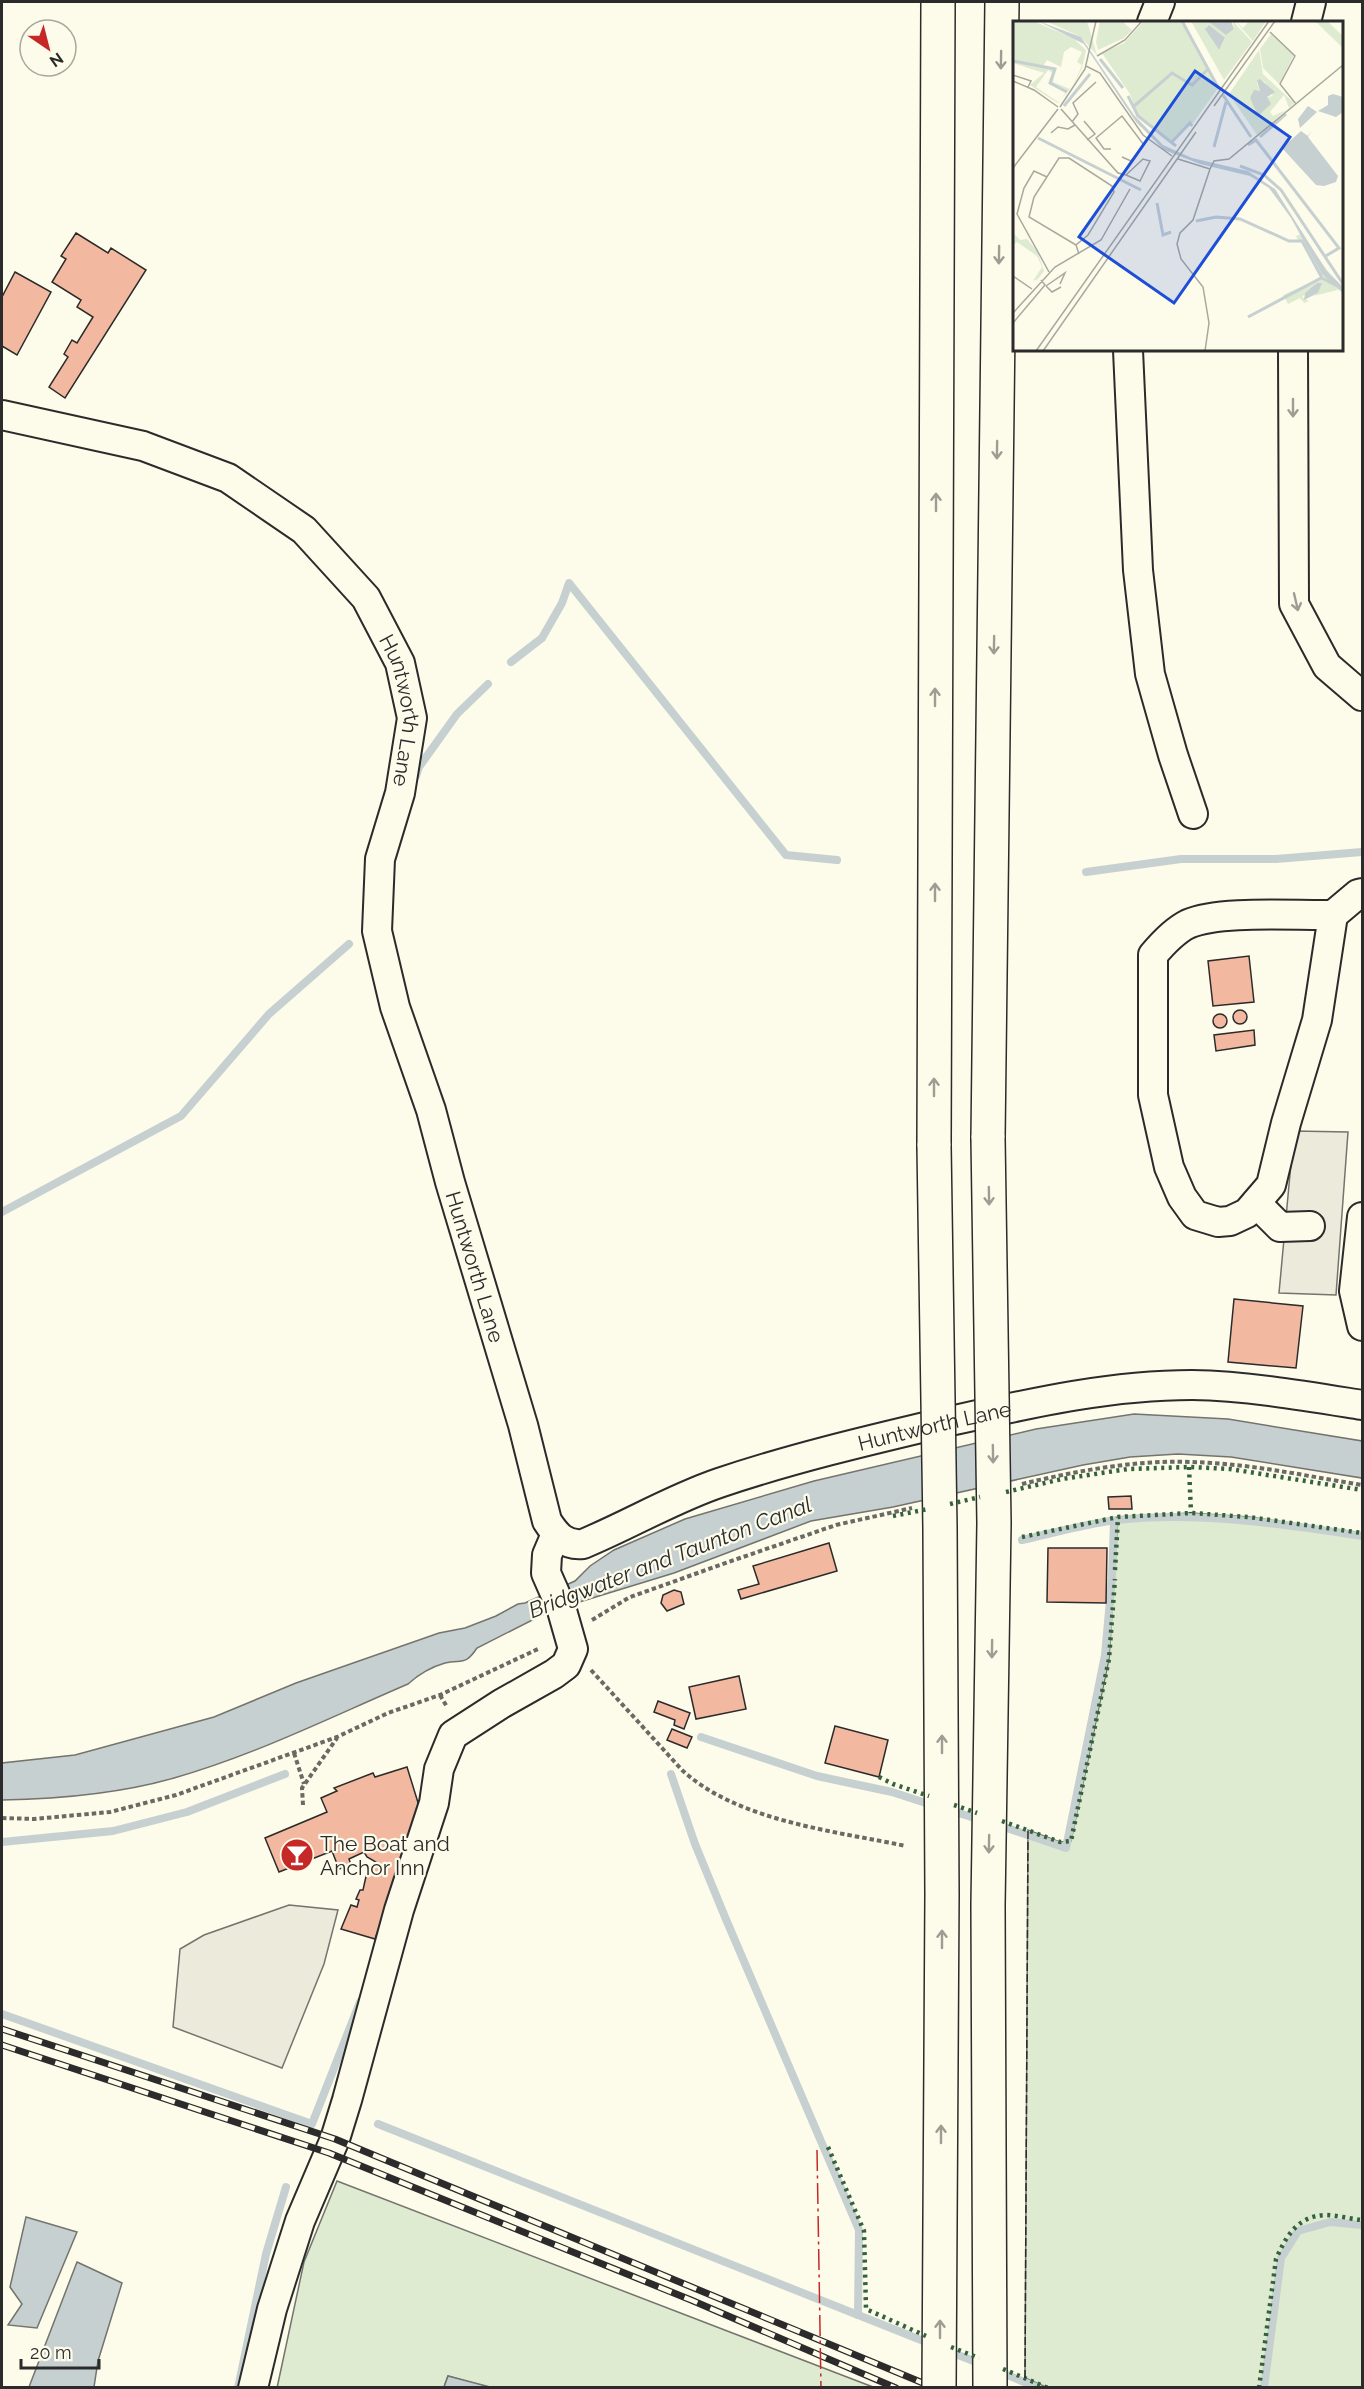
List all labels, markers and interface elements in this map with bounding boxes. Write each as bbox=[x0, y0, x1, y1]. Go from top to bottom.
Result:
north arrow bbox=[18, 18, 78, 78]
inset map bbox=[1013, 21, 1343, 351]
text: N bbox=[46, 49, 67, 71]
one-way arrow bbox=[995, 49, 1007, 69]
one-way arrow bbox=[993, 244, 1005, 264]
one-way arrow bbox=[1287, 397, 1299, 417]
one-way arrow bbox=[991, 439, 1002, 459]
one-way arrow bbox=[930, 493, 942, 513]
one-way arrow bbox=[1291, 592, 1303, 611]
street label: Huntworth Lane bbox=[375, 630, 425, 788]
one-way arrow bbox=[988, 634, 1000, 654]
one-way arrow bbox=[929, 688, 941, 708]
one-way arrow bbox=[929, 883, 941, 903]
one-way arrow bbox=[928, 1078, 940, 1098]
one-way arrow bbox=[983, 1186, 995, 1206]
street label: Huntworth Lane bbox=[441, 1188, 510, 1345]
street label: Huntworth Lane bbox=[855, 1396, 1013, 1455]
one-way arrow bbox=[987, 1444, 999, 1464]
water label: Bridgwater and Taunton Canal bbox=[525, 1491, 815, 1623]
one-way arrow bbox=[986, 1639, 998, 1659]
one-way arrow bbox=[936, 1735, 948, 1755]
place label: The Boat and Anchor Inn bbox=[320, 1831, 450, 1880]
one-way arrow bbox=[983, 1834, 995, 1854]
bar icon: The Boat and Anchor Inn bbox=[279, 1837, 315, 1873]
one-way arrow bbox=[936, 1930, 948, 1950]
one-way arrow bbox=[935, 2125, 947, 2145]
one-way arrow bbox=[934, 2320, 946, 2340]
scale bar bbox=[21, 2332, 99, 2370]
text: 20 m bbox=[30, 2342, 72, 2363]

